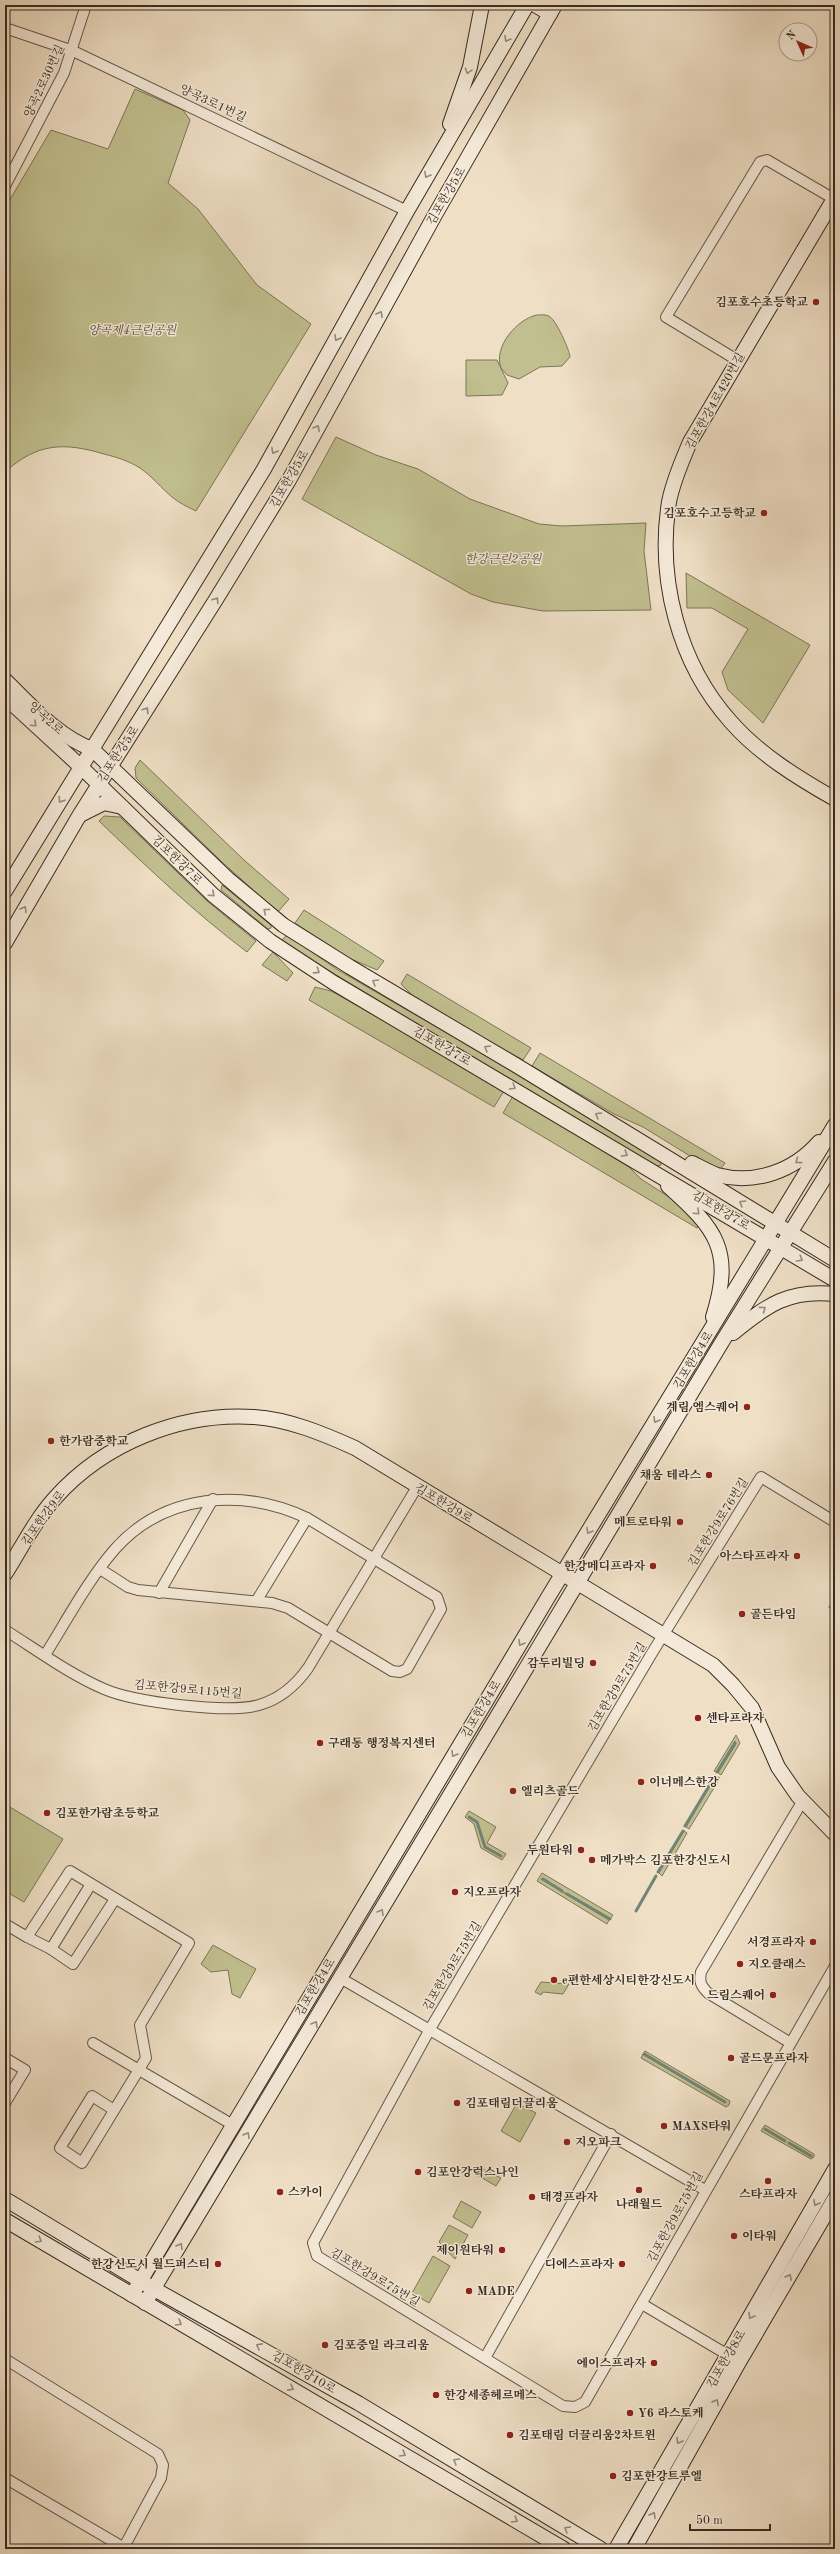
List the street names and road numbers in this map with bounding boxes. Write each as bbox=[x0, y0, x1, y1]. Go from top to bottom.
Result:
street label: 양곡2로30번길 bbox=[22, 43, 67, 120]
street label: 양곡3로1번길 bbox=[177, 82, 248, 125]
street label: 김포한강5로 bbox=[425, 165, 468, 228]
street label: 김포한강4로420번길 bbox=[683, 350, 748, 452]
street label: 김포한강5로 bbox=[268, 448, 311, 511]
street label: 양곡2로 bbox=[26, 700, 66, 737]
street label: 김포한강5로 bbox=[95, 723, 142, 785]
street label: 김포한강7로 bbox=[149, 833, 205, 888]
street label: 김포한강7로 bbox=[410, 1025, 473, 1068]
street label: 김포한강7로 bbox=[690, 1188, 752, 1233]
street label: 김포한강4로 bbox=[671, 1329, 716, 1391]
street label: 김포한강9로76번길 bbox=[686, 1476, 751, 1569]
street label: 김포한강9로 bbox=[413, 1481, 475, 1526]
street label: 김포한강9로 bbox=[19, 1488, 68, 1548]
street label: 김포한강9로75번길 bbox=[586, 1640, 649, 1734]
street label: 김포한강9로115번길 bbox=[133, 1678, 243, 1701]
street label: 김포한강4로 bbox=[459, 1678, 504, 1740]
street label: 김포한강9로75번길 bbox=[421, 1919, 484, 2013]
street label: 김포한강4로 bbox=[293, 1956, 338, 2018]
street label: 김포한강9로75번길 bbox=[645, 2169, 706, 2265]
street label: 김포한강9로75번길 bbox=[328, 2246, 422, 2309]
street label: 김포한강8로 bbox=[705, 2328, 748, 2391]
street label: 김포한강10로 bbox=[269, 2349, 338, 2396]

